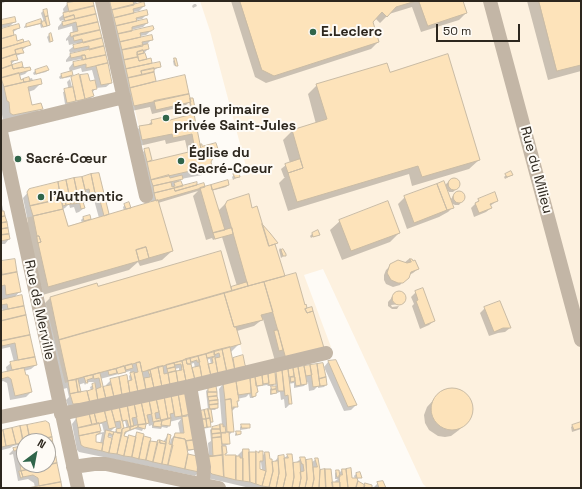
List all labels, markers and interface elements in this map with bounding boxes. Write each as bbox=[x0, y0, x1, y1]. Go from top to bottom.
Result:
scale bar bbox=[438, 16, 522, 42]
text: 50 m bbox=[443, 23, 471, 39]
place label: E.Leclerc bbox=[321, 24, 382, 40]
marker: E.Leclerc bbox=[308, 27, 318, 37]
place label: École primaire privée Saint-Jules bbox=[174, 102, 296, 134]
marker: École primaire privée Saint-Jules bbox=[161, 113, 171, 123]
street label: Rue du Milieu bbox=[516, 124, 556, 216]
place label: Église du Sacré-Coeur bbox=[189, 145, 273, 178]
place label: Sacré-Cœur bbox=[26, 151, 107, 167]
marker: Sacré-Cœur bbox=[13, 154, 23, 164]
marker: Église du Sacré-Coeur bbox=[176, 156, 186, 166]
place label: l’Authentic bbox=[49, 189, 123, 205]
marker: l’Authentic bbox=[36, 192, 46, 202]
street label: Rue de Merville bbox=[20, 258, 58, 362]
north arrow bbox=[16, 433, 56, 473]
text: N bbox=[35, 436, 49, 452]

